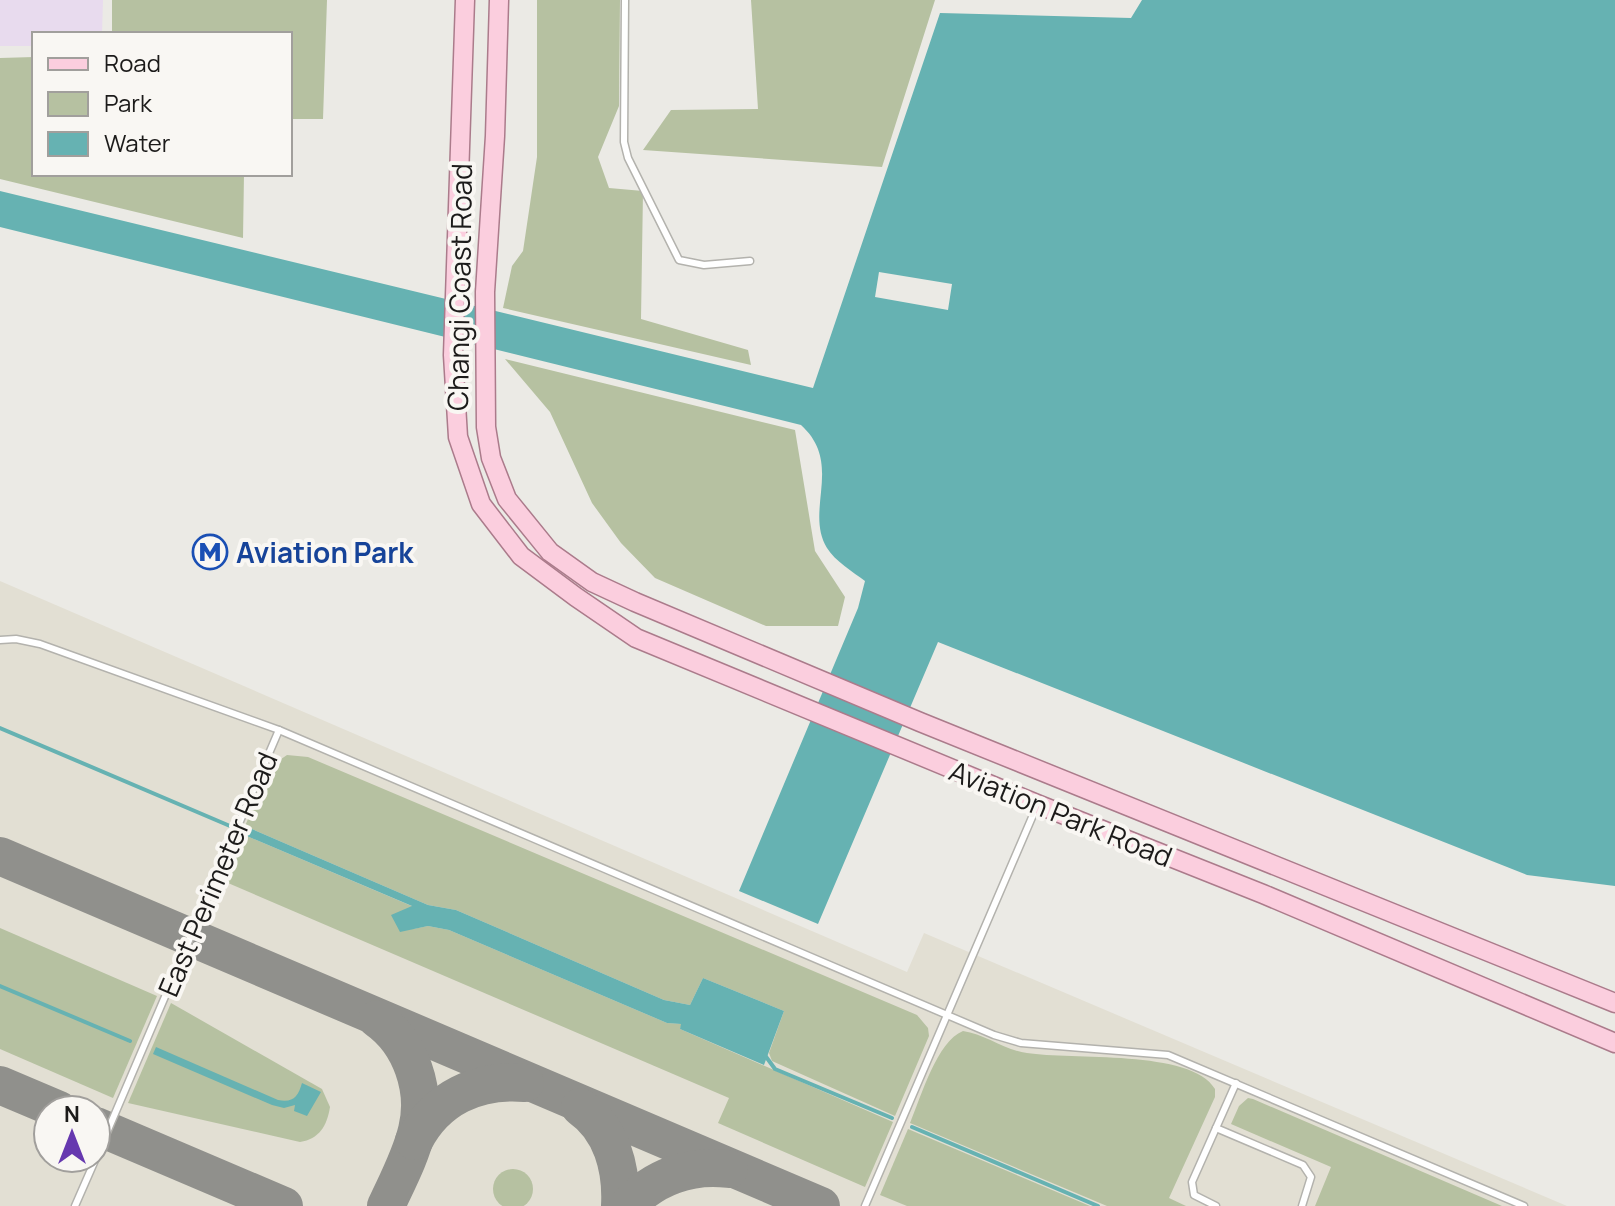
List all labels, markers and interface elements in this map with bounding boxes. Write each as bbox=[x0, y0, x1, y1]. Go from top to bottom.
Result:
legend bbox=[32, 32, 292, 176]
text: Road bbox=[104, 46, 161, 79]
text: Park bbox=[104, 86, 153, 119]
text: Water bbox=[104, 126, 171, 159]
street label: Changi Coast Road bbox=[438, 163, 480, 411]
metro station icon: Aviation Park bbox=[191, 533, 229, 571]
place label: Aviation Park bbox=[236, 533, 414, 571]
street label: East Perimeter Road bbox=[148, 746, 286, 1002]
street label: Aviation Park Road bbox=[944, 751, 1178, 875]
north arrow bbox=[32, 1094, 112, 1174]
text: N bbox=[64, 1099, 80, 1129]

